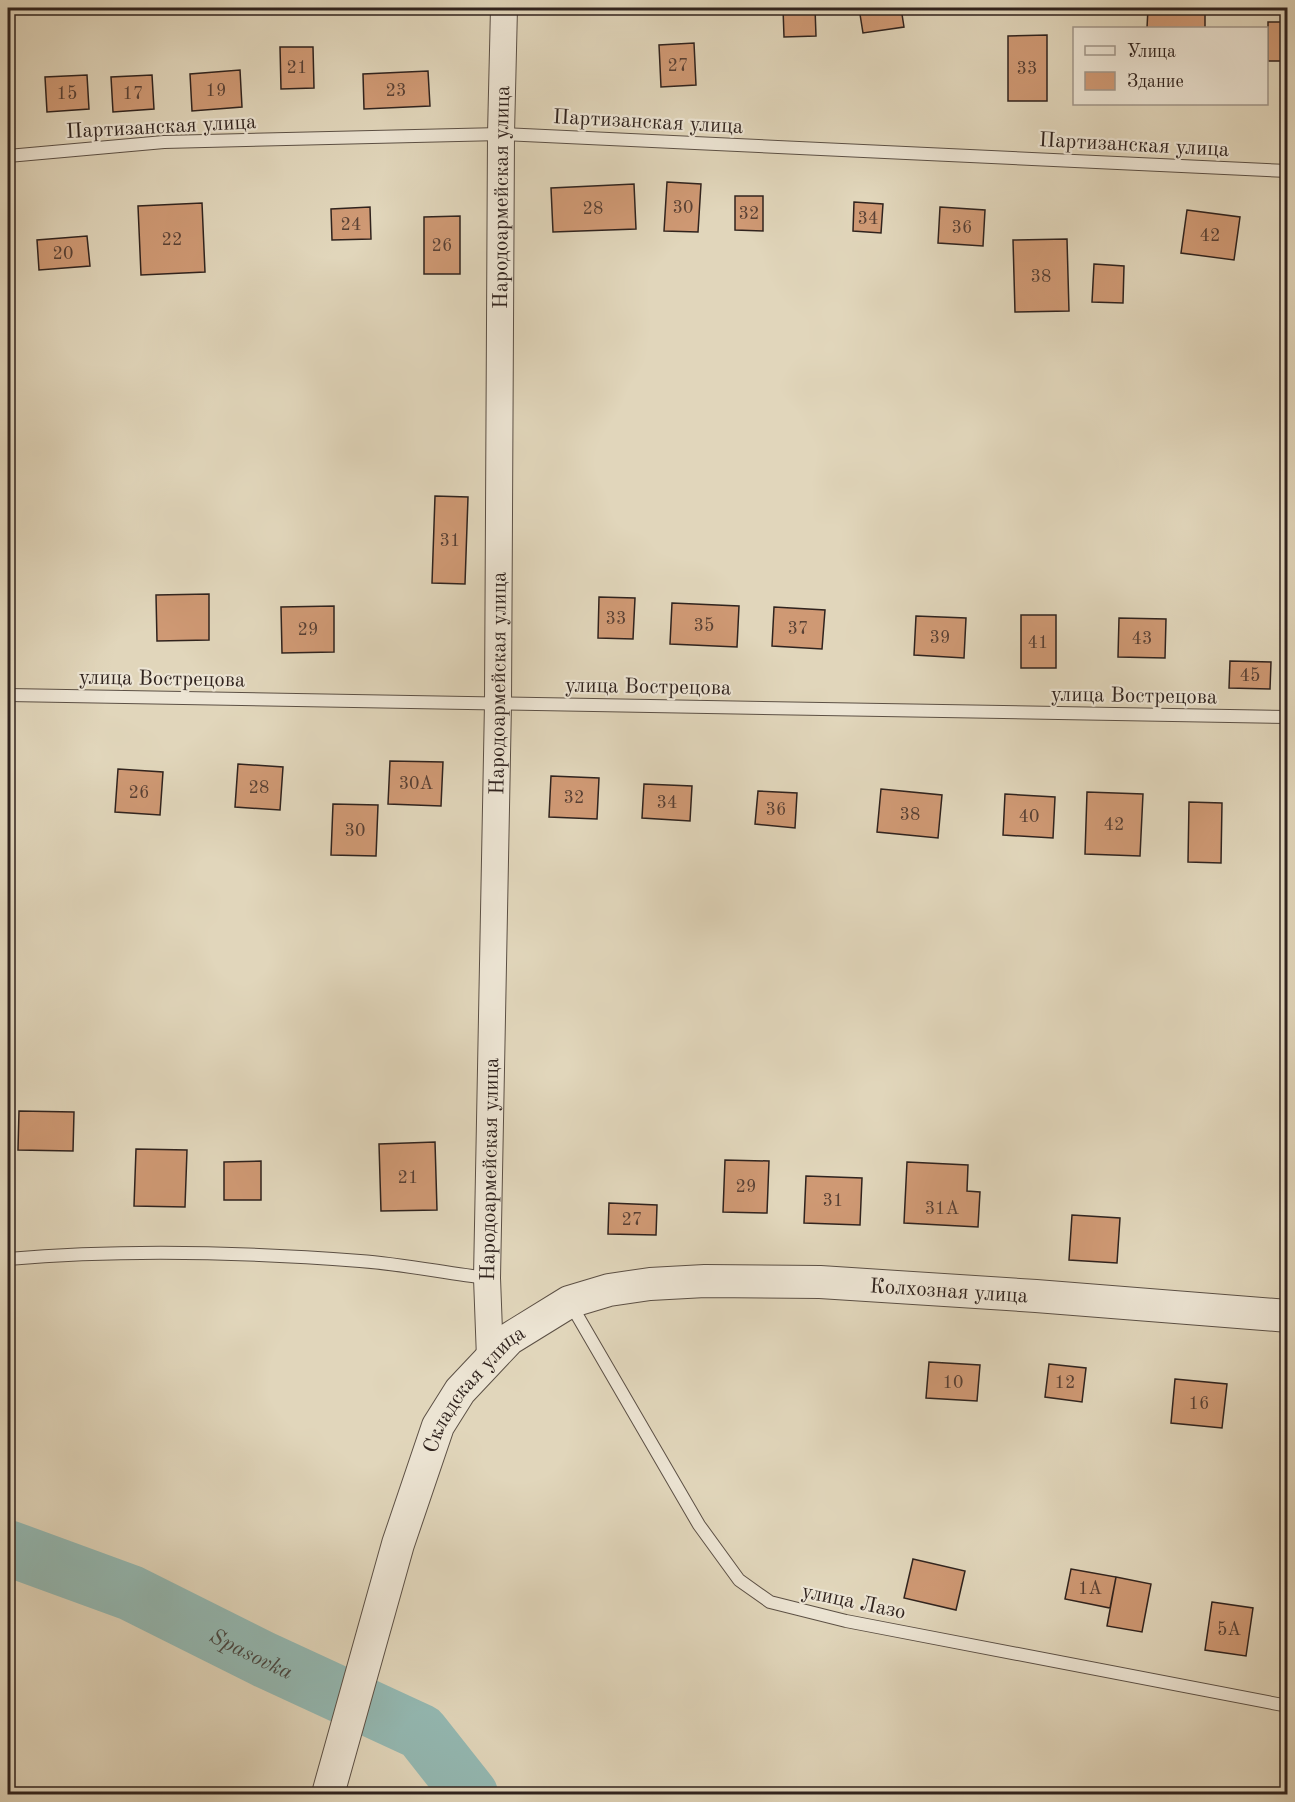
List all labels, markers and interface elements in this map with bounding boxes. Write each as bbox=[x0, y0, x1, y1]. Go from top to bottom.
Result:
legend bbox=[1073, 27, 1268, 105]
text: Улица bbox=[1127, 43, 1176, 61]
house number: 27 bbox=[668, 57, 688, 75]
house number: 21 bbox=[287, 59, 307, 77]
house number: 33 bbox=[1017, 60, 1037, 78]
text: Здание bbox=[1127, 73, 1184, 91]
house number: 19 bbox=[206, 82, 226, 100]
house number: 23 bbox=[386, 82, 406, 100]
house number: 15 bbox=[57, 85, 77, 103]
house number: 17 bbox=[123, 85, 143, 103]
street label: Народоармейская улица bbox=[491, 85, 514, 309]
street label: Партизанская улица bbox=[552, 107, 744, 138]
street label: Партизанская улица bbox=[65, 112, 257, 143]
street label: Партизанская улица bbox=[1038, 130, 1230, 161]
house number: 30 bbox=[673, 199, 693, 217]
house number: 28 bbox=[583, 200, 603, 218]
house number: 32 bbox=[739, 205, 759, 223]
house number: 34 bbox=[858, 210, 878, 228]
house number: 24 bbox=[341, 216, 361, 234]
house number: 36 bbox=[952, 219, 972, 237]
house number: 42 bbox=[1200, 227, 1220, 245]
house number: 22 bbox=[162, 231, 182, 249]
house number: 26 bbox=[432, 237, 452, 255]
house number: 20 bbox=[53, 245, 73, 263]
house number: 38 bbox=[1031, 268, 1051, 286]
house number: 31 bbox=[440, 532, 460, 550]
street label: Народоармейская улица bbox=[487, 571, 511, 795]
house number: 33 bbox=[606, 610, 626, 628]
house number: 35 bbox=[694, 617, 714, 635]
house number: 37 bbox=[788, 620, 808, 638]
house number: 29 bbox=[298, 621, 318, 639]
house number: 39 bbox=[930, 629, 950, 647]
house number: 43 bbox=[1132, 630, 1152, 648]
house number: 41 bbox=[1028, 634, 1048, 652]
house number: 45 bbox=[1240, 667, 1260, 685]
street label: улица Вострецова bbox=[79, 668, 245, 691]
street label: улица Вострецова bbox=[565, 676, 731, 699]
street label: улица Вострецова bbox=[1051, 685, 1217, 708]
house number: 30А bbox=[399, 775, 434, 793]
house number: 28 bbox=[249, 779, 269, 797]
house number: 26 bbox=[129, 784, 149, 802]
house number: 32 bbox=[564, 789, 584, 807]
house number: 34 bbox=[657, 794, 677, 812]
house number: 36 bbox=[766, 801, 786, 819]
house number: 38 bbox=[900, 806, 920, 824]
house number: 40 bbox=[1019, 808, 1039, 826]
house number: 42 bbox=[1104, 816, 1124, 834]
house number: 30 bbox=[345, 822, 365, 840]
street label: Народоармейская улица bbox=[478, 1057, 503, 1281]
house number: 21 bbox=[398, 1169, 418, 1187]
house number: 29 bbox=[736, 1178, 756, 1196]
house number: 31 bbox=[823, 1192, 843, 1210]
house number: 31А bbox=[925, 1200, 960, 1218]
house number: 27 bbox=[622, 1211, 642, 1229]
street label: Колхозная улица bbox=[869, 1276, 1029, 1307]
street label: Складская улица bbox=[421, 1323, 529, 1456]
house number: 10 bbox=[943, 1374, 963, 1392]
house number: 12 bbox=[1055, 1374, 1075, 1392]
house number: 16 bbox=[1189, 1395, 1209, 1413]
house number: 1А bbox=[1078, 1580, 1102, 1598]
street label: улица Лазо bbox=[800, 1581, 908, 1624]
house number: 5А bbox=[1217, 1621, 1241, 1639]
water label: Spasovka bbox=[206, 1625, 296, 1684]

